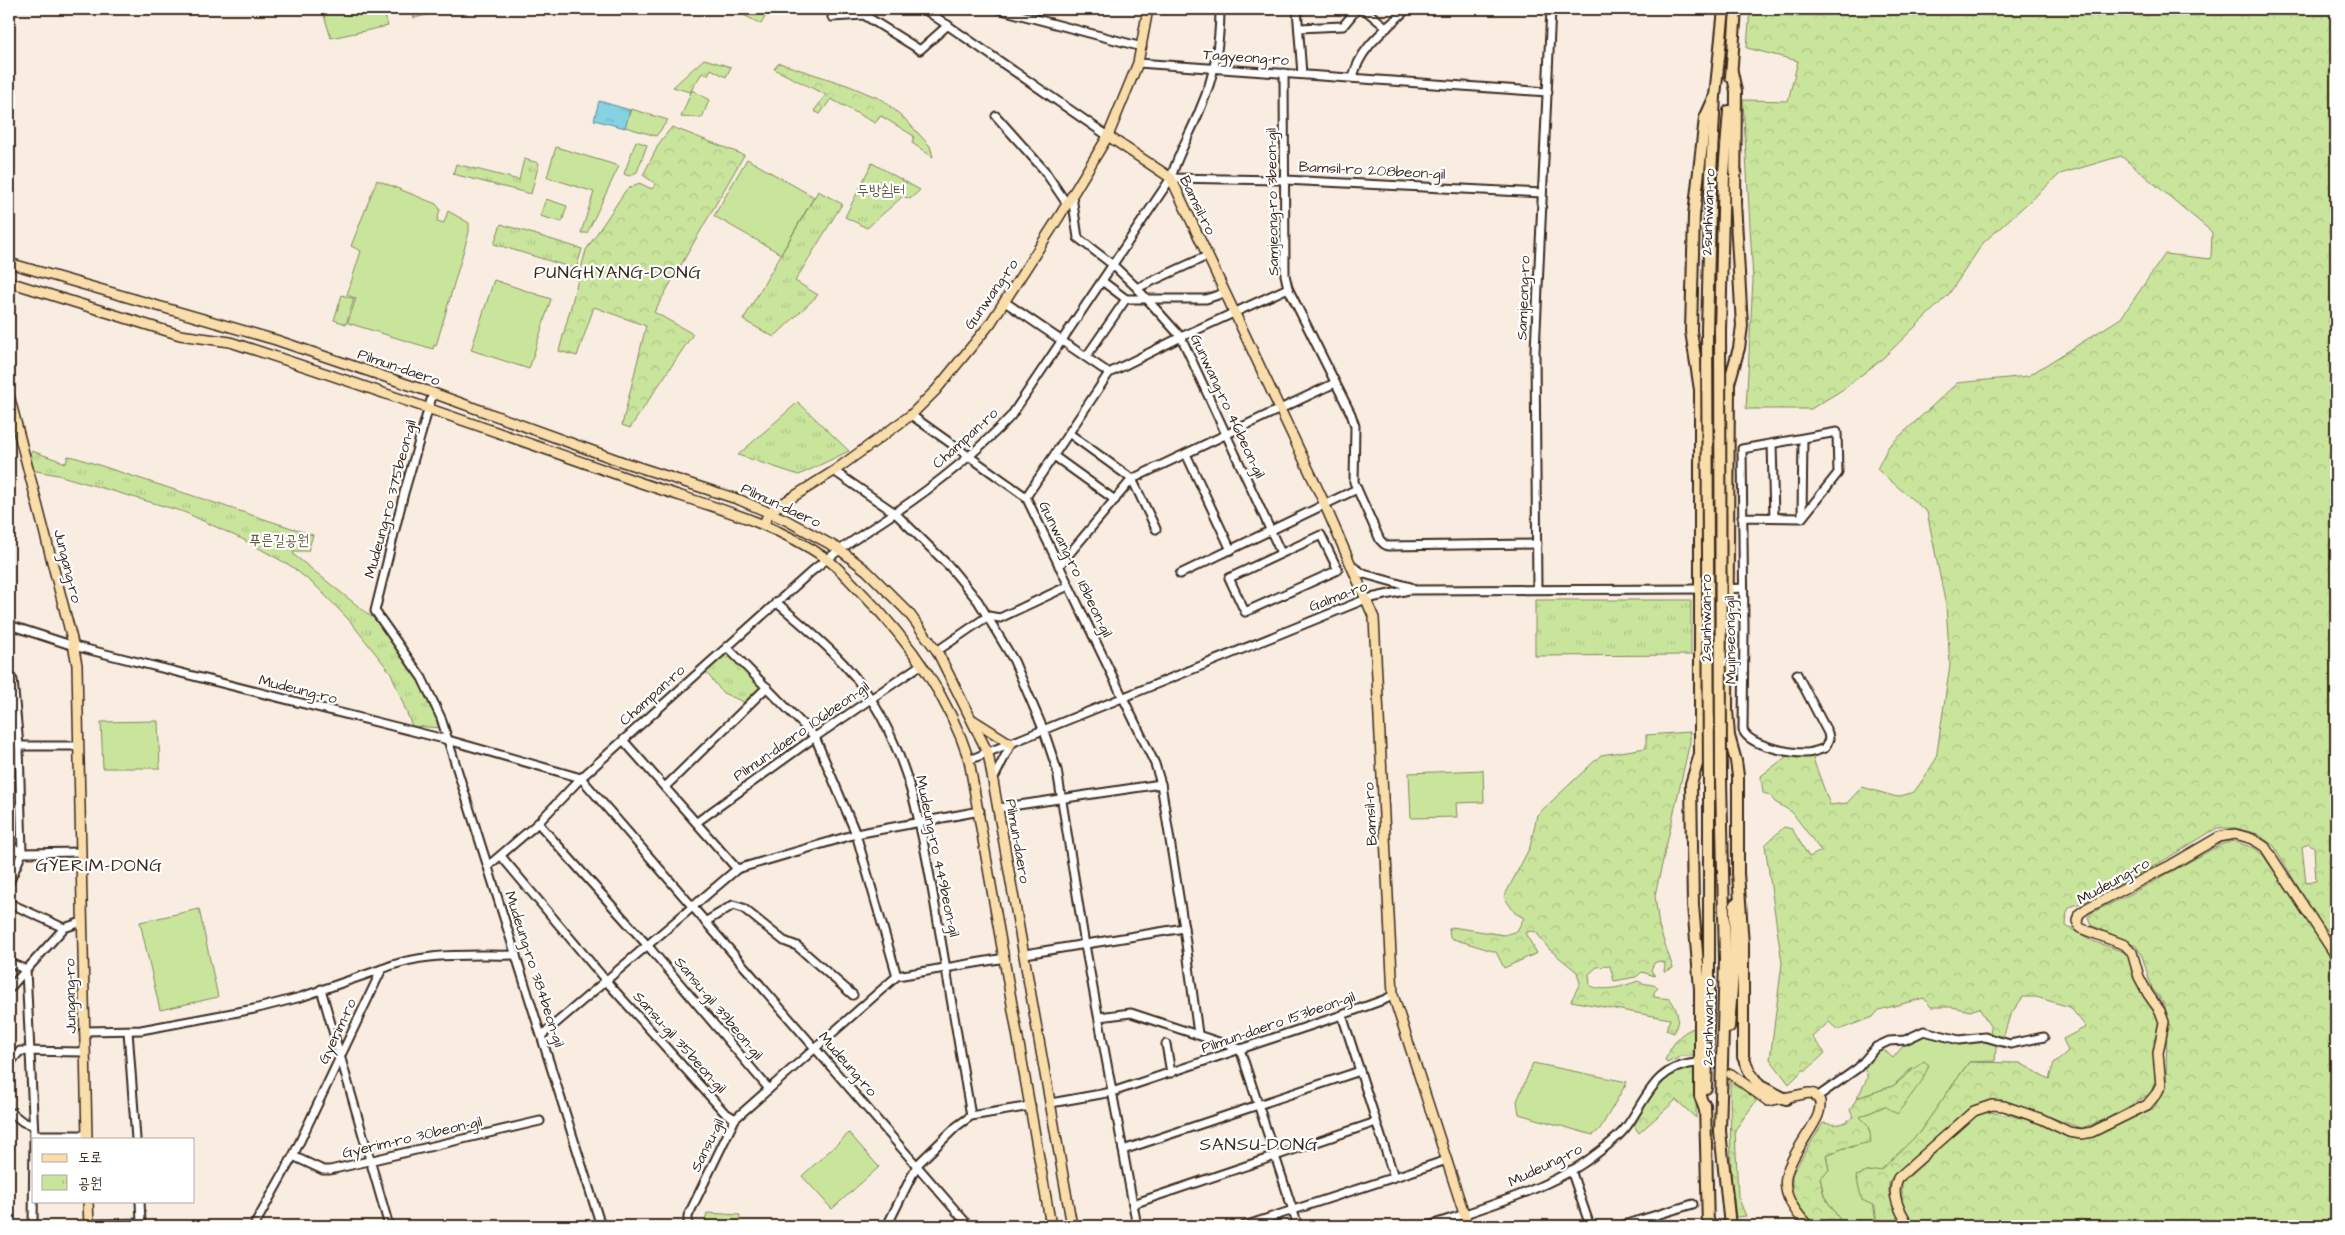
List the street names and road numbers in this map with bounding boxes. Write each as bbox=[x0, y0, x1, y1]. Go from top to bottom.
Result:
street label: Tagyeong-ro bbox=[1202, 44, 1290, 72]
street label: Samjeong-ro 3beon-gil bbox=[1261, 128, 1285, 276]
street label: Bamsil-ro 208beon-gil bbox=[1298, 156, 1446, 186]
street label: 2sunhwan-ro bbox=[1696, 167, 1721, 256]
street label: Bamsil-ro bbox=[1174, 172, 1221, 239]
street label: Gunwang-ro bbox=[959, 254, 1025, 334]
street label: Samjeong-ro bbox=[1512, 255, 1536, 341]
street label: Gunwang-ro 46beon-gil bbox=[1184, 331, 1270, 482]
street label: Pilmun-daero bbox=[355, 344, 443, 392]
street label: Champan-ro bbox=[928, 403, 1003, 474]
street label: Mudeung-ro 375beon-gil bbox=[359, 418, 423, 581]
street label: Pilmun-daero bbox=[737, 478, 825, 533]
street label: Gunwang-ro 18beon-gil bbox=[1033, 498, 1118, 641]
street label: Jungang-ro bbox=[47, 527, 87, 606]
street label: 2sunhwan-ro bbox=[1696, 574, 1717, 662]
street label: Galma-ro bbox=[1306, 576, 1371, 617]
street label: Mujinseong-gil bbox=[1719, 595, 1743, 685]
street label: Champan-ro bbox=[615, 660, 690, 731]
street label: Mudeung-ro bbox=[256, 670, 340, 710]
street label: Pilmun-daero 106beon-gil bbox=[729, 676, 874, 787]
street label: Mudeung-ro 449beon-gil bbox=[909, 773, 965, 939]
street label: Bamsil-ro bbox=[1358, 781, 1383, 846]
street label: Pilmun-daero bbox=[1000, 797, 1035, 886]
street label: Mudeung-ro bbox=[2073, 853, 2154, 911]
street label: Mudeung-ro 384beon-gil bbox=[498, 888, 570, 1050]
street label: Sansu-gil 39beon-gil bbox=[668, 952, 768, 1065]
street label: Jungang-ro bbox=[59, 958, 83, 1034]
street label: 2sunhwan-ro bbox=[1697, 978, 1720, 1066]
street label: Pilmun-daero 153beon-gil bbox=[1198, 986, 1358, 1060]
street label: Sansu-gil 35beon-gil bbox=[627, 987, 731, 1099]
street label: Gyerim-ro bbox=[313, 994, 363, 1068]
street label: Mudeung-ro bbox=[813, 1027, 882, 1103]
street label: Gyerim-ro 30beon-gil bbox=[340, 1111, 484, 1165]
street label: Sansu-gil bbox=[686, 1115, 730, 1176]
street label: Mudeung-ro bbox=[1505, 1138, 1587, 1193]

